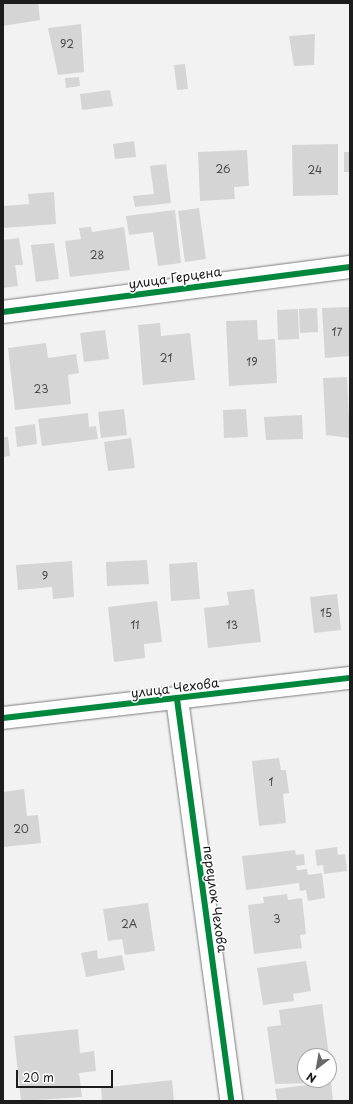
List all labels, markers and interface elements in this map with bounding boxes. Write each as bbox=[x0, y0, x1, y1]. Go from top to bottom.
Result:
house number: 92 bbox=[60, 37, 74, 51]
house number: 26 bbox=[215, 162, 231, 176]
house number: 24 bbox=[308, 163, 322, 177]
house number: 28 bbox=[90, 248, 104, 262]
street label: улица Герцена bbox=[127, 264, 223, 292]
house number: 17 bbox=[332, 325, 342, 339]
house number: 21 bbox=[160, 351, 172, 365]
house number: 19 bbox=[246, 355, 258, 369]
house number: 23 bbox=[34, 382, 48, 396]
house number: 9 bbox=[42, 569, 48, 583]
house number: 15 bbox=[320, 606, 332, 620]
house number: 11 bbox=[130, 618, 140, 632]
house number: 13 bbox=[226, 618, 238, 632]
street label: улица Чехова bbox=[130, 675, 220, 701]
house number: 1 bbox=[269, 775, 273, 789]
house number: 20 bbox=[13, 822, 29, 836]
street label: переулок Чехова bbox=[200, 844, 230, 954]
house number: 3 bbox=[273, 912, 281, 926]
house number: 2А bbox=[121, 917, 137, 931]
north arrow bbox=[297, 1048, 337, 1088]
scale bar bbox=[18, 1062, 115, 1088]
text: 20 m bbox=[23, 1068, 54, 1086]
text: N bbox=[303, 1068, 319, 1087]

